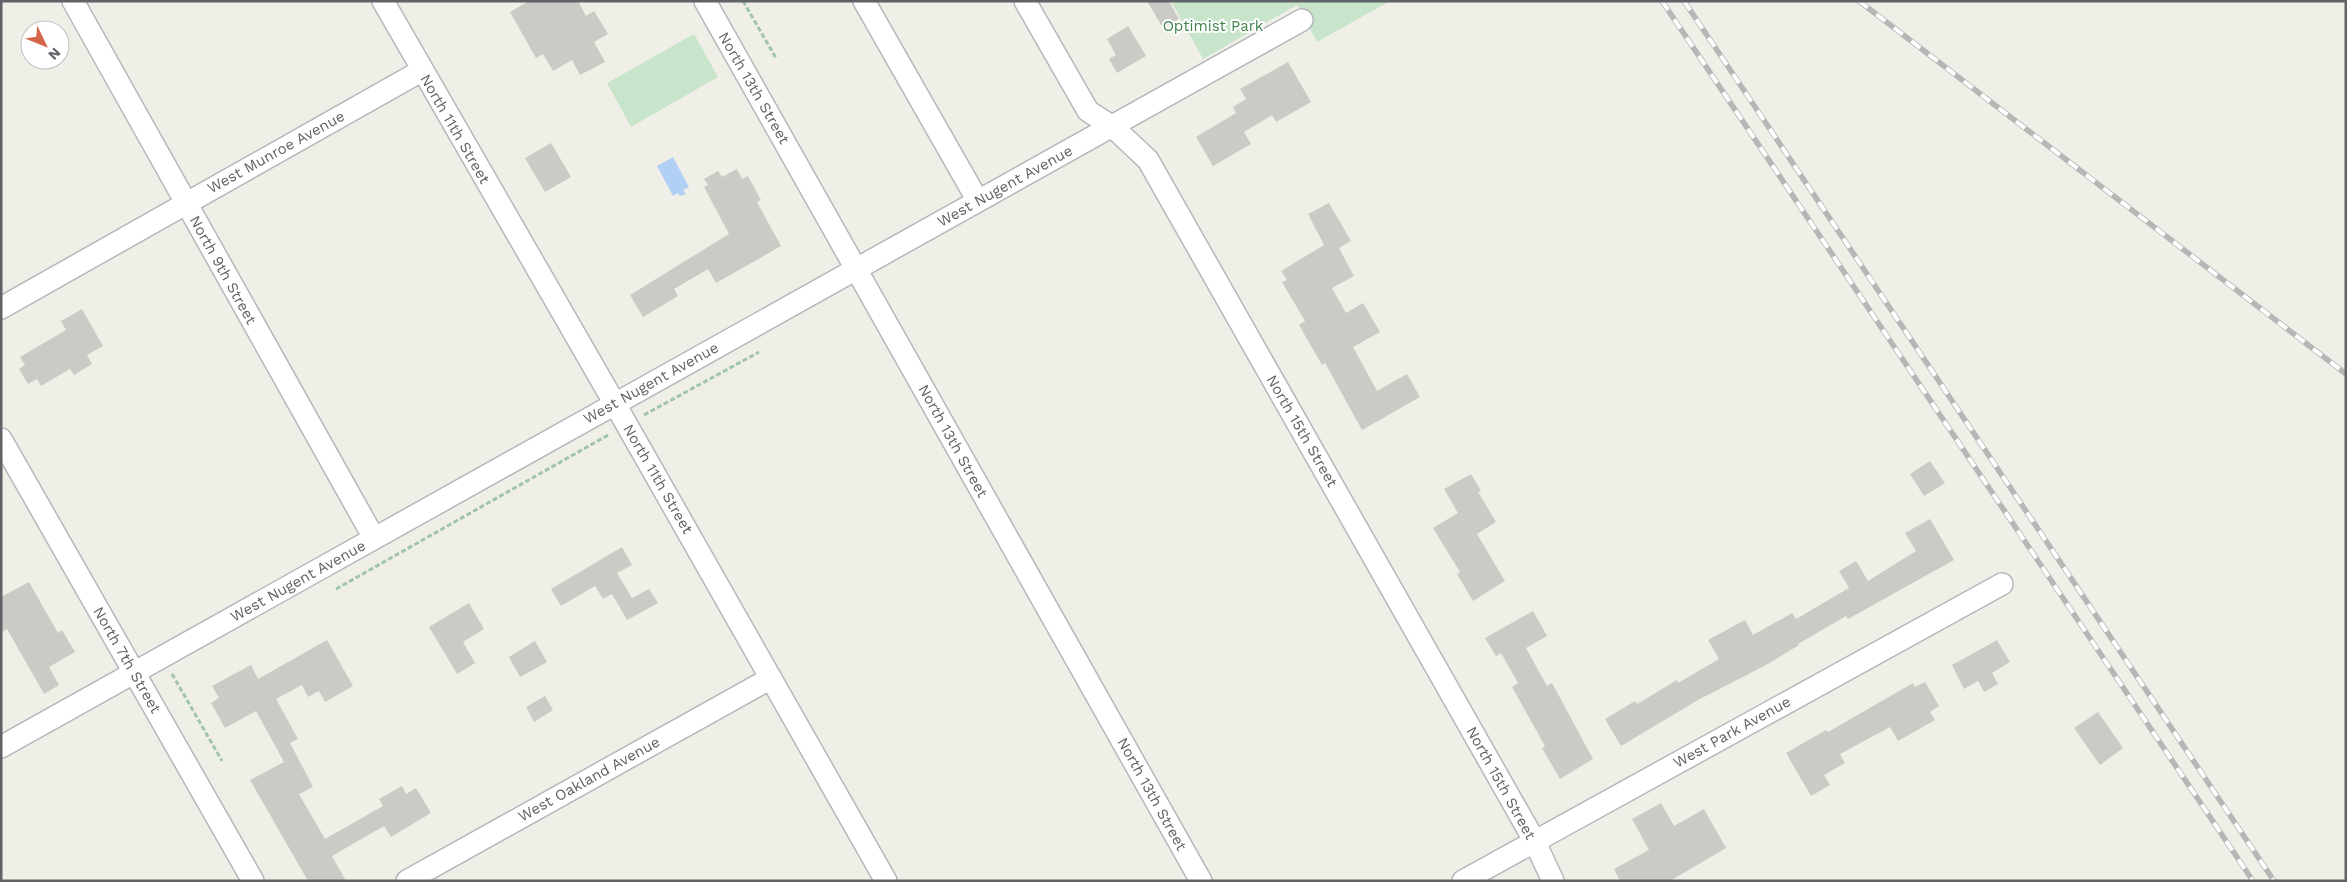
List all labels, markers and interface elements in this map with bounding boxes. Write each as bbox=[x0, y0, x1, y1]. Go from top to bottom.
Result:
park label: Optimist Park bbox=[1163, 17, 1264, 35]
north arrow bbox=[20, 20, 70, 70]
street label: North 13th Street bbox=[715, 29, 794, 148]
text: N bbox=[45, 45, 64, 63]
street label: North 11th Street bbox=[416, 71, 494, 188]
street label: West Munroe Avenue bbox=[204, 107, 348, 197]
street label: West Nugent Avenue bbox=[934, 141, 1076, 231]
street label: North 9th Street bbox=[186, 213, 261, 328]
street label: West Nugent Avenue bbox=[580, 338, 722, 428]
street label: North 15th Street bbox=[1263, 372, 1342, 491]
street label: North 13th Street bbox=[914, 381, 992, 501]
street label: North 11th Street bbox=[619, 421, 697, 538]
street label: West Nugent Avenue bbox=[227, 536, 369, 626]
street label: North 7th Street bbox=[89, 604, 165, 717]
street label: West Park Avenue bbox=[1670, 692, 1794, 772]
street label: North 15th Street bbox=[1462, 723, 1540, 843]
street label: West Oakland Avenue bbox=[515, 732, 663, 826]
street label: North 13th Street bbox=[1113, 734, 1191, 854]

